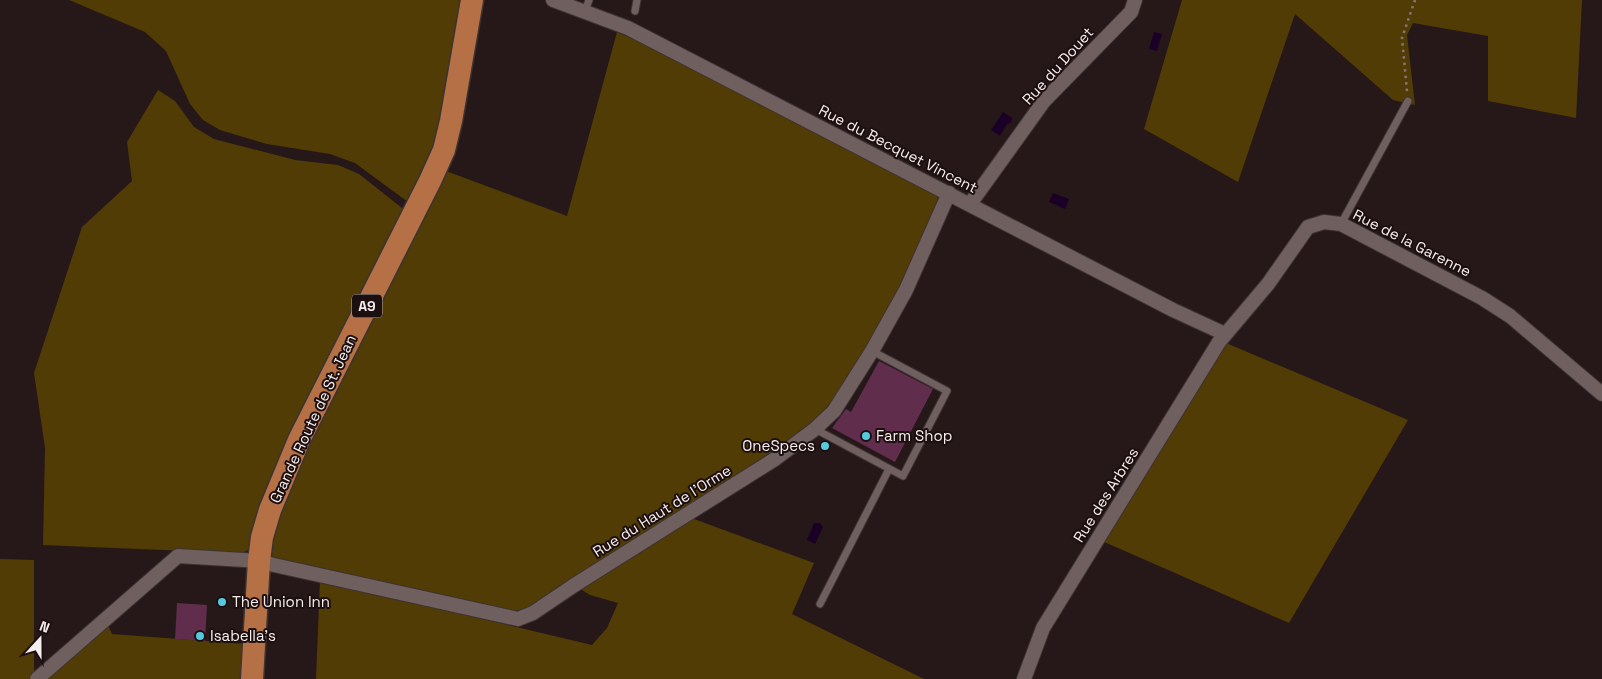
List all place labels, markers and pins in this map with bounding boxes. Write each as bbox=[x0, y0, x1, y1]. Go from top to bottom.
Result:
place label: Farm Shop bbox=[876, 426, 952, 445]
marker: Farm Shop bbox=[860, 430, 872, 442]
place label: OneSpecs bbox=[742, 436, 815, 455]
marker: OneSpecs bbox=[819, 440, 831, 452]
place label: The Union Inn bbox=[232, 592, 330, 611]
marker: The Union Inn bbox=[216, 596, 228, 608]
place label: Isabella's bbox=[210, 626, 276, 645]
marker: Isabella's bbox=[194, 630, 206, 642]

